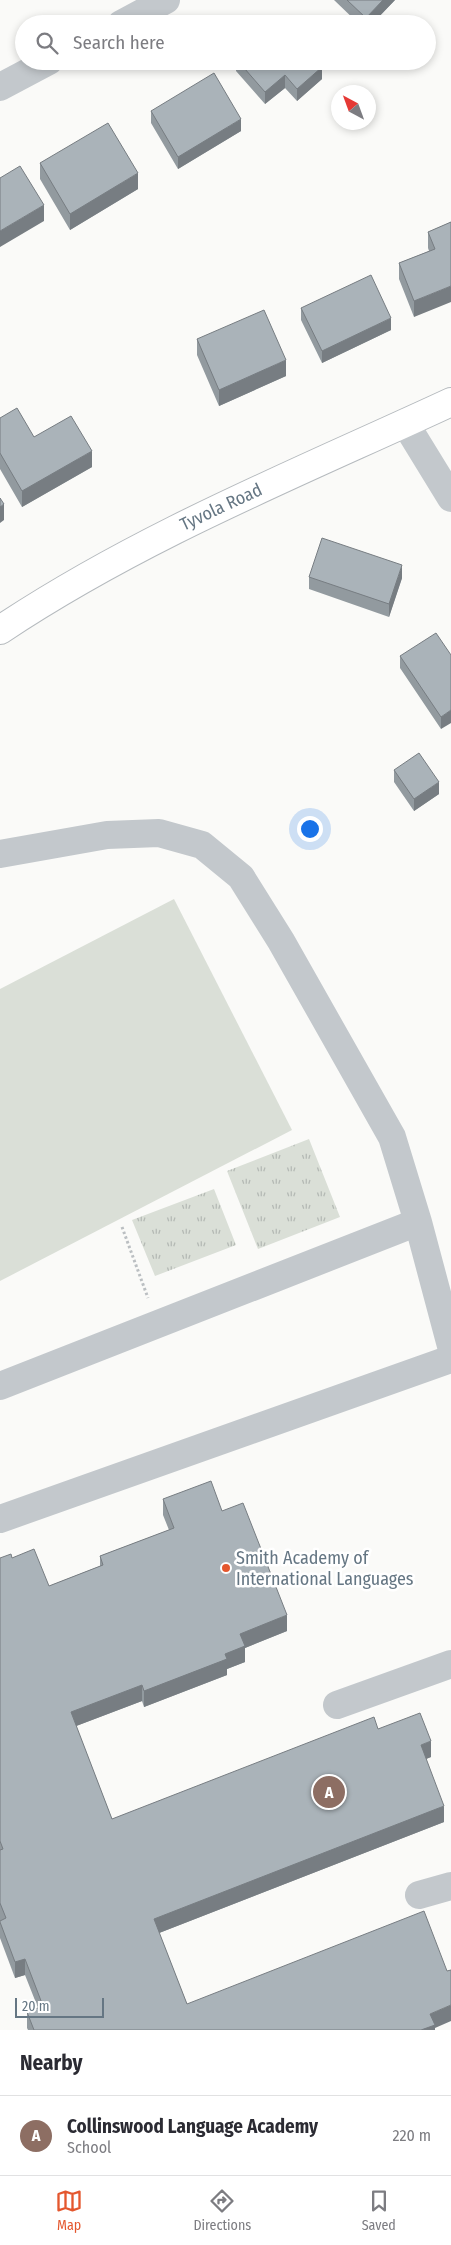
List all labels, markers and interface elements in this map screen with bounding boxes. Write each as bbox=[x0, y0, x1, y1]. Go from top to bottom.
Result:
search box bbox=[15, 15, 436, 70]
icon: search bbox=[33, 29, 61, 57]
text: Search here bbox=[73, 31, 165, 54]
north arrow bbox=[331, 85, 376, 130]
street label: Tyvola Road bbox=[176, 478, 266, 536]
your location bbox=[297, 816, 323, 842]
place label: Smith Academy of International Languages bbox=[236, 1547, 414, 1590]
marker: Smith Academy of International Languages bbox=[220, 1562, 232, 1574]
pin: A bbox=[313, 1773, 345, 1811]
scale bar bbox=[15, 1995, 104, 2018]
text: 20 m bbox=[22, 1998, 50, 2015]
text: Nearby bbox=[20, 2050, 82, 2076]
text: Collinswood Language Academy bbox=[67, 2115, 318, 2138]
text: A bbox=[32, 2126, 40, 2145]
text: 220 m bbox=[392, 2126, 431, 2145]
text: School bbox=[67, 2138, 111, 2157]
tab: Map bbox=[55, 2187, 83, 2234]
tab: Directions bbox=[193, 2187, 251, 2234]
tab: Saved bbox=[362, 2187, 396, 2234]

